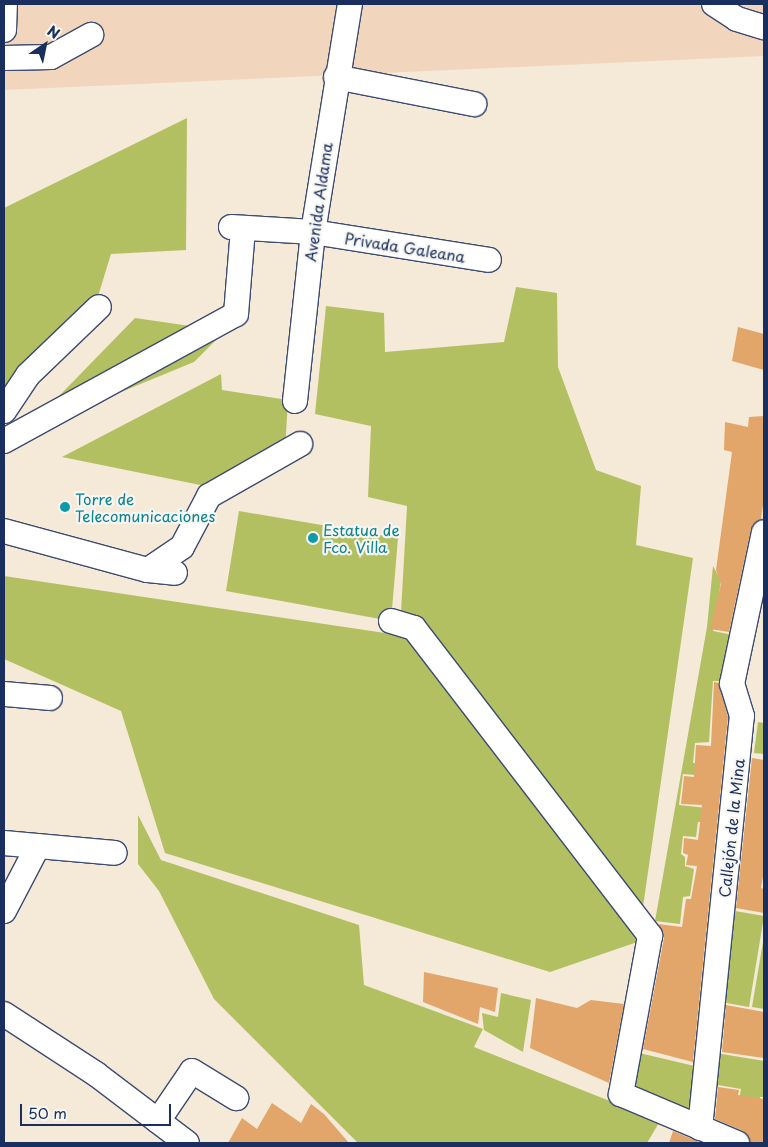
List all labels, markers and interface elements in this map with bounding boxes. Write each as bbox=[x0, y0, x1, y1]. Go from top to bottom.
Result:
north arrow bbox=[20, 20, 70, 70]
text: N bbox=[43, 20, 64, 44]
street label: Avenida Aldama bbox=[301, 142, 335, 262]
street label: Privada Galeana bbox=[343, 229, 467, 265]
place label: Torre de Telecomunicaciones bbox=[75, 489, 215, 524]
marker: Torre de Telecomunicaciones bbox=[59, 501, 71, 513]
place label: Estatua de Fco. Villa bbox=[323, 520, 400, 555]
marker: Estatua de Fco. Villa bbox=[307, 532, 319, 544]
street label: Callejón de la Mina bbox=[715, 758, 747, 898]
scale bar bbox=[22, 1094, 174, 1126]
text: 50 m bbox=[28, 1101, 67, 1124]

